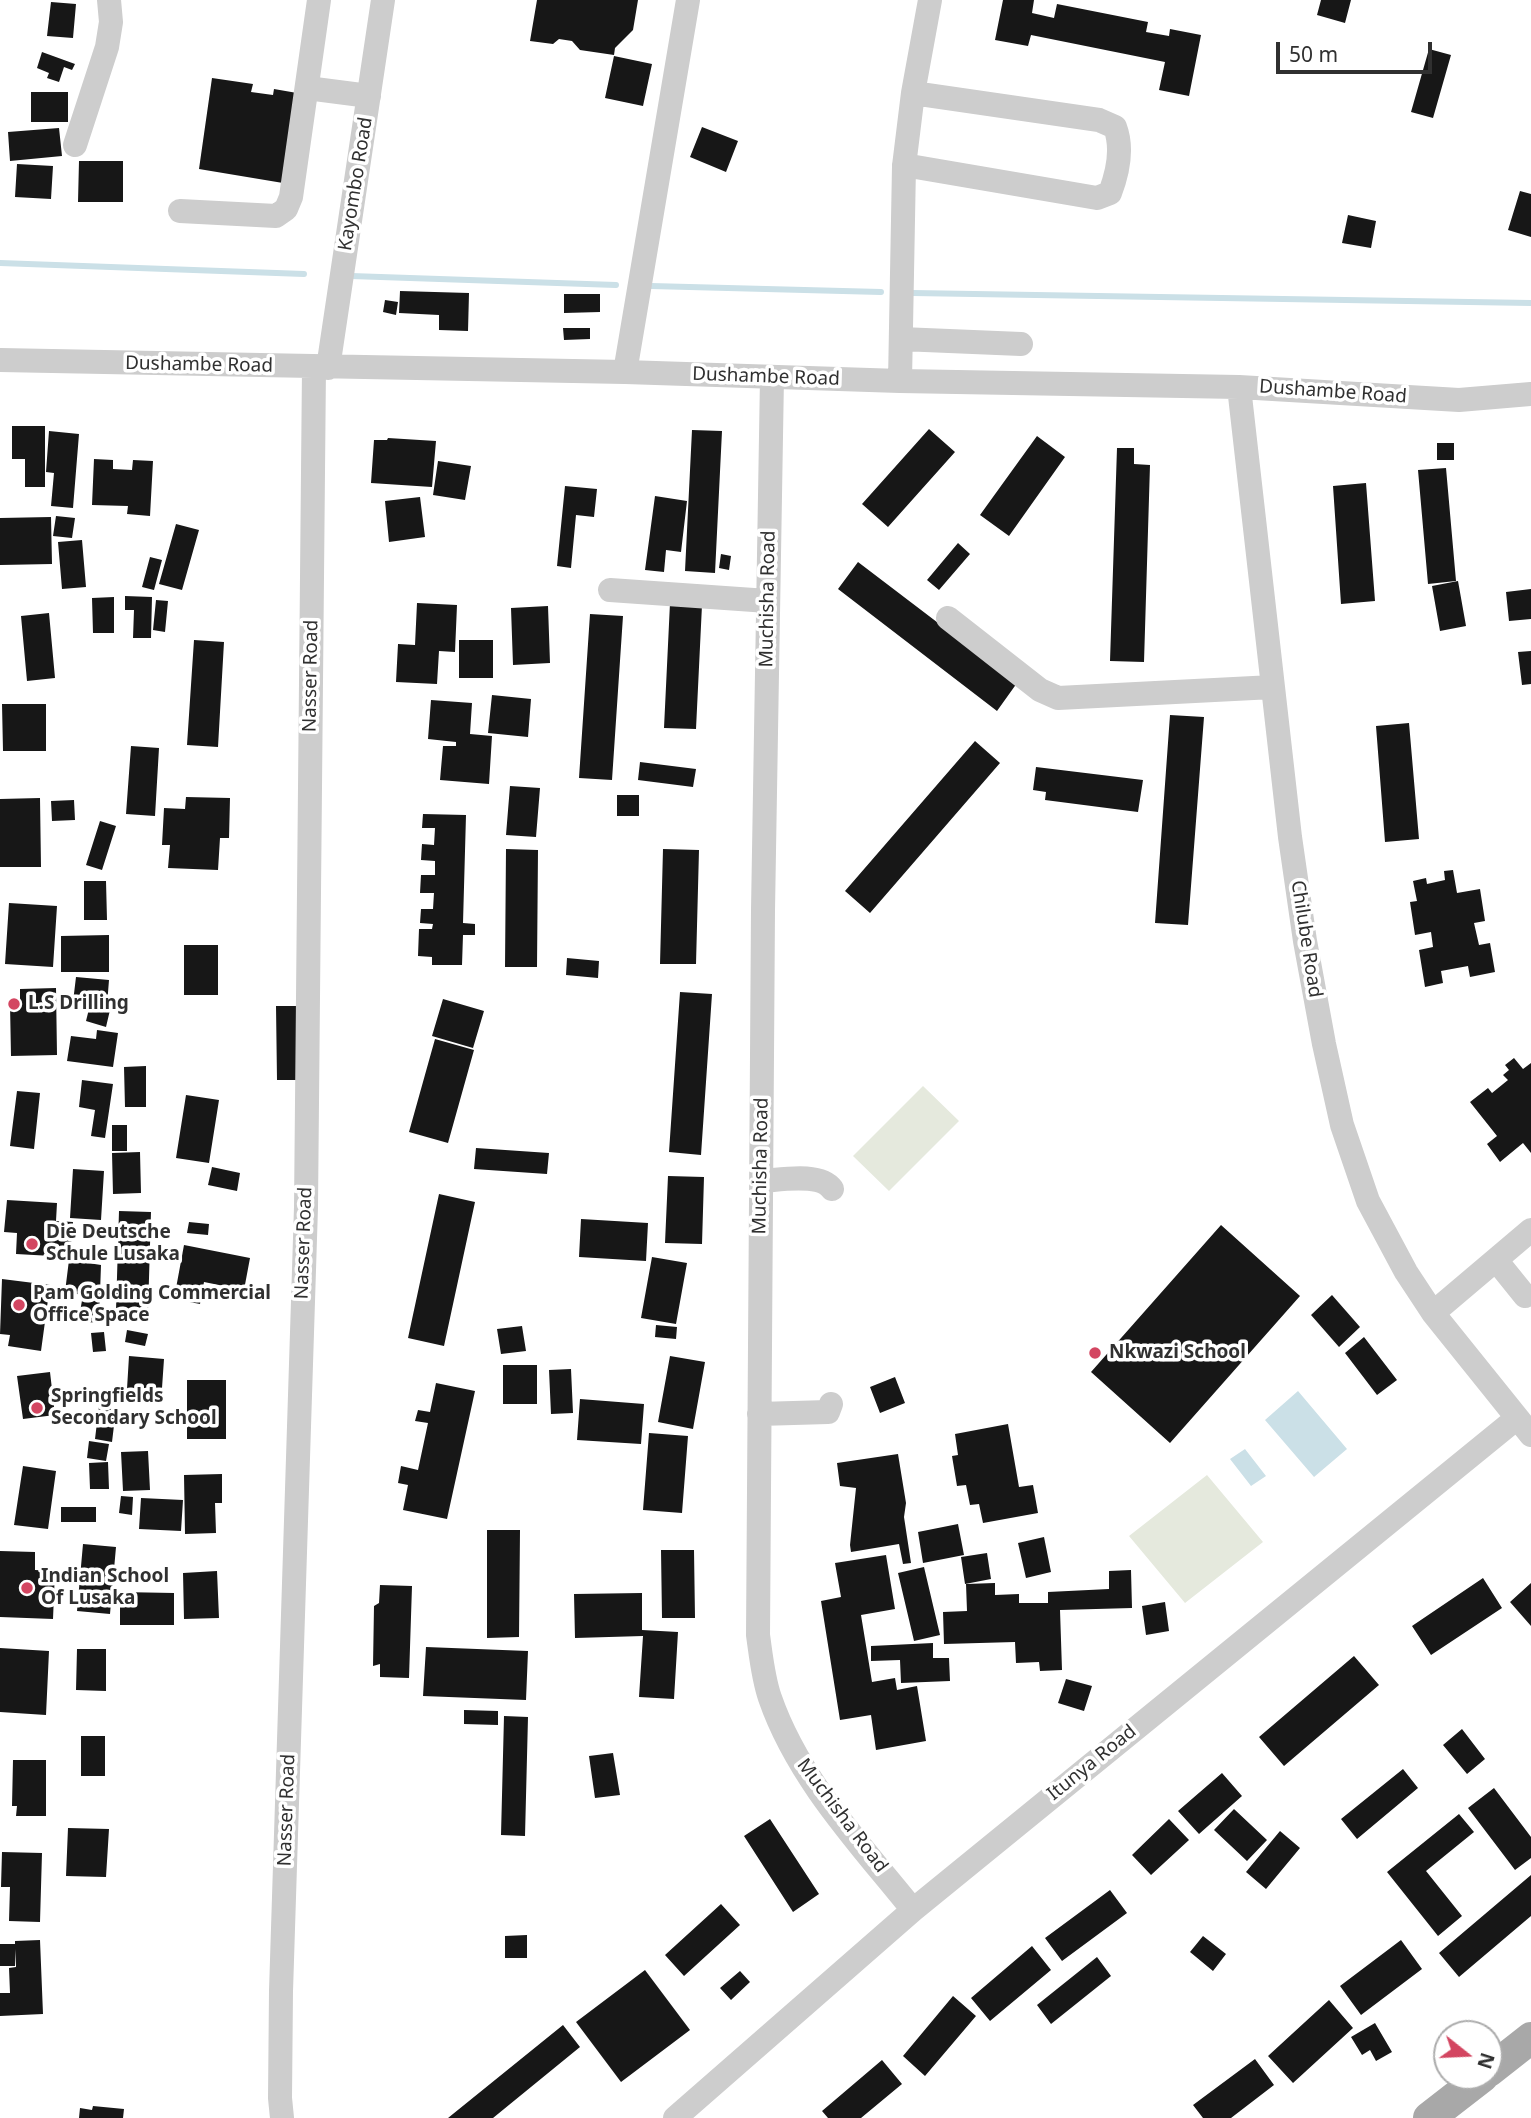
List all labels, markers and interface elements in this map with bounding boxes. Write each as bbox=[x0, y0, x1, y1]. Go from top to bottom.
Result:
scale bar bbox=[1279, 28, 1435, 72]
text: 50 m bbox=[1289, 40, 1338, 68]
street label: Kayombo Road bbox=[334, 115, 378, 253]
street label: Dushambe Road bbox=[125, 352, 273, 378]
street label: Dushambe Road bbox=[692, 363, 840, 391]
street label: Dushambe Road bbox=[1258, 375, 1408, 409]
street label: Muchisha Road bbox=[755, 530, 781, 668]
street label: Nasser Road bbox=[299, 620, 323, 732]
street label: Chilube Road bbox=[1285, 879, 1327, 999]
place label: L.S Drilling bbox=[28, 993, 129, 1015]
marker: L.S Drilling bbox=[6, 996, 22, 1012]
street label: Muchisha Road bbox=[748, 1097, 774, 1235]
street label: Nasser Road bbox=[291, 1186, 317, 1300]
place label: Die Deutsche Schule Lusaka bbox=[46, 1222, 180, 1266]
marker: Die Deutsche Schule Lusaka bbox=[24, 1236, 40, 1252]
place label: Pam Golding Commercial Office Space bbox=[33, 1283, 271, 1327]
marker: Pam Golding Commercial Office Space bbox=[11, 1297, 27, 1313]
place label: Nkwazi School bbox=[1109, 1342, 1246, 1364]
marker: Nkwazi School bbox=[1087, 1345, 1103, 1361]
place label: Springfields Secondary School bbox=[51, 1386, 217, 1430]
marker: Springfields Secondary School bbox=[29, 1400, 45, 1416]
place label: Indian School Of Lusaka bbox=[41, 1566, 169, 1610]
marker: Indian School Of Lusaka bbox=[19, 1580, 35, 1596]
street label: Itunya Road bbox=[1043, 1720, 1141, 1806]
street label: Nasser Road bbox=[274, 1753, 300, 1867]
street label: Muchisha Road bbox=[792, 1754, 892, 1878]
north arrow bbox=[1433, 2020, 1503, 2090]
text: N bbox=[1471, 2049, 1501, 2072]

